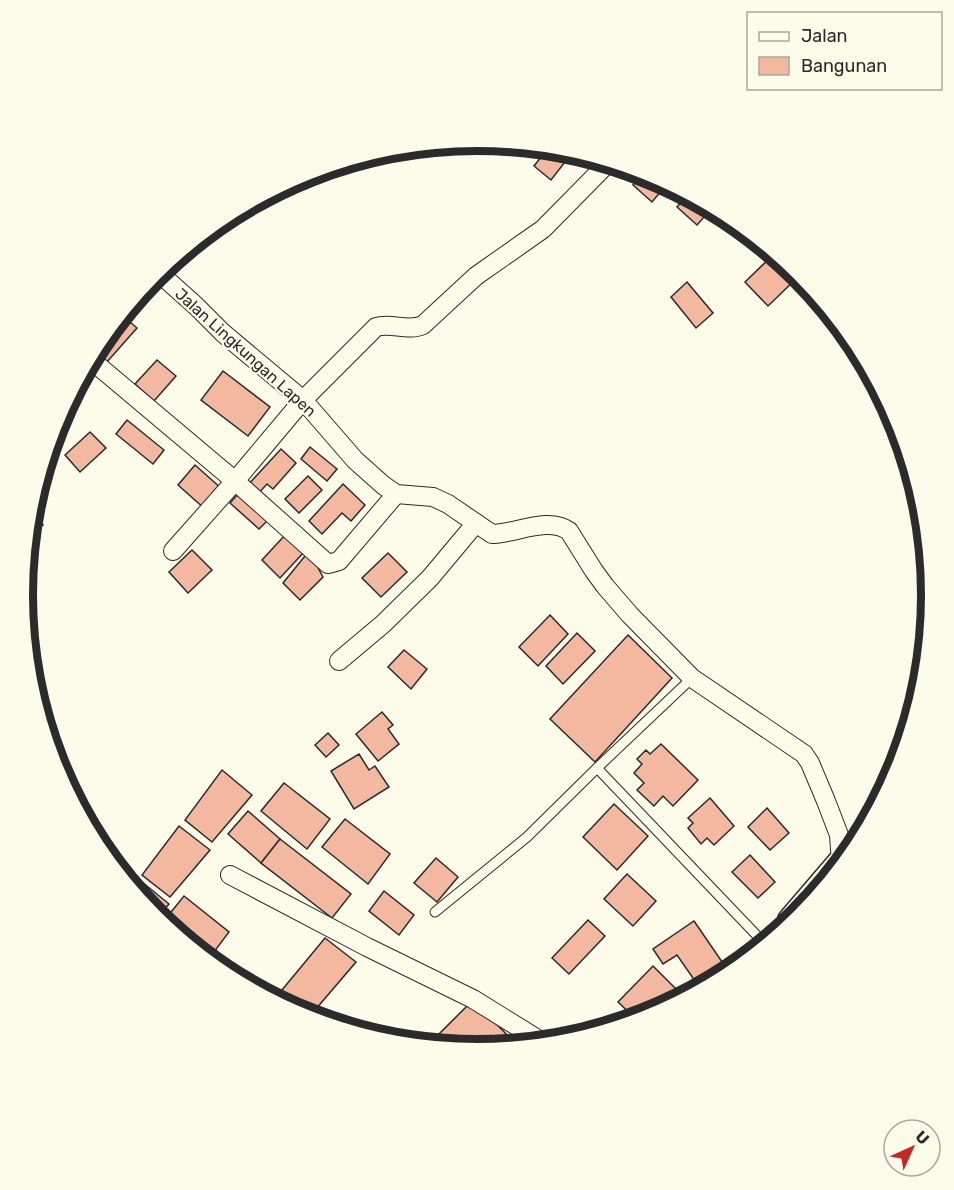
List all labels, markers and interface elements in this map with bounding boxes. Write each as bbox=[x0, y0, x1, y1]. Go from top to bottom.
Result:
legend bbox=[747, 12, 942, 90]
text: Jalan bbox=[801, 25, 848, 47]
text: Bangunan bbox=[801, 55, 887, 77]
street label: Jalan Lingkungan Lapen bbox=[171, 284, 320, 421]
north arrow bbox=[882, 1118, 942, 1178]
text: U bbox=[911, 1127, 933, 1149]

